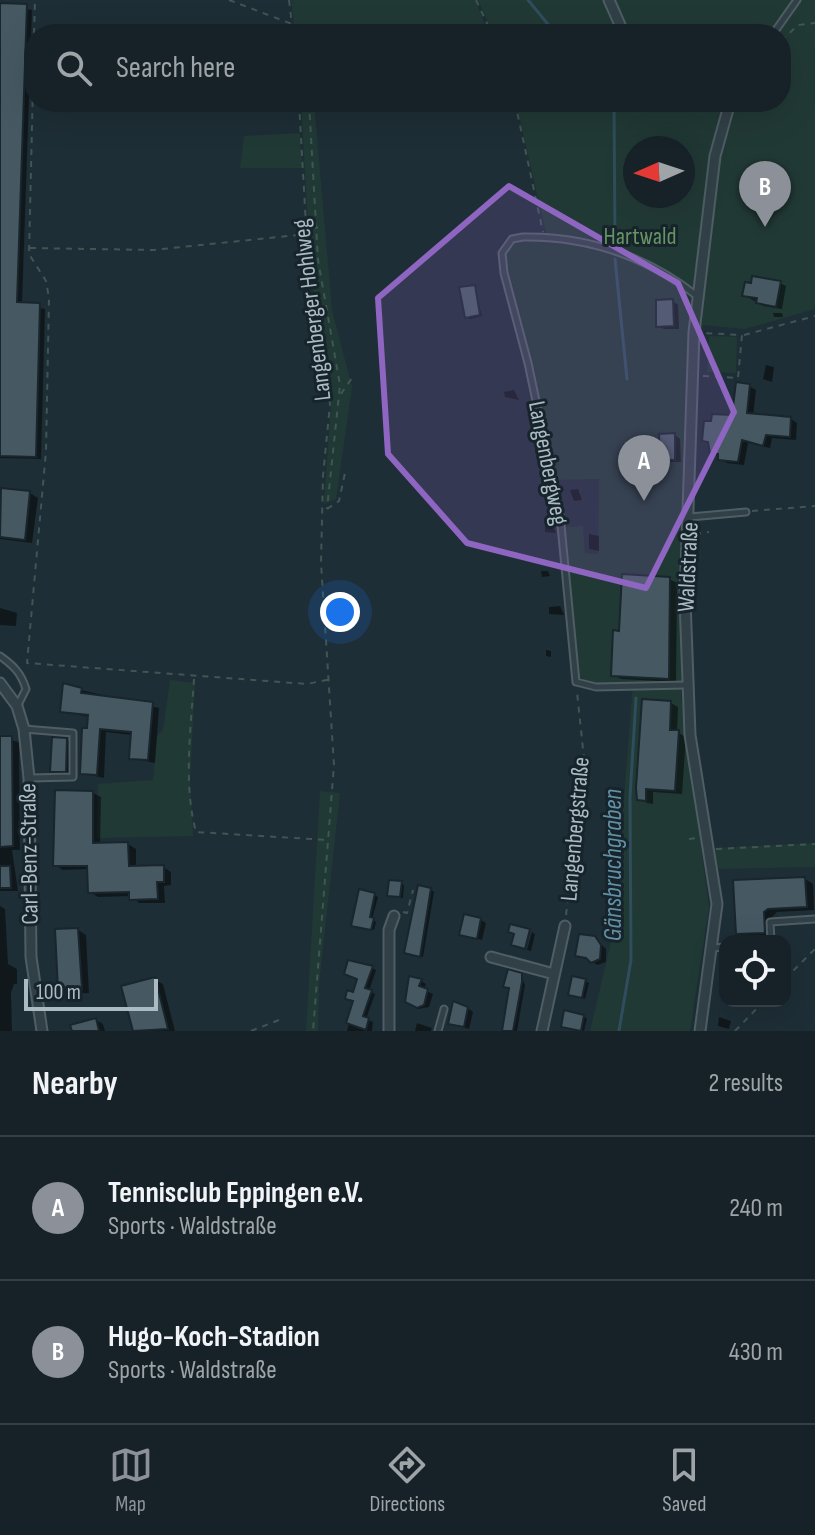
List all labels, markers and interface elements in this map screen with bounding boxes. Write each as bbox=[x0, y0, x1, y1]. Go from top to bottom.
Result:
search box bbox=[24, 24, 791, 112]
icon: search bbox=[52, 46, 96, 90]
text: Search here bbox=[116, 50, 235, 86]
north arrow bbox=[623, 136, 695, 208]
pin: B bbox=[739, 161, 791, 227]
street label: Langenberger Hohlweg bbox=[286, 217, 338, 403]
park label: Hartwald bbox=[604, 222, 676, 251]
street label: Langenbergweg bbox=[522, 399, 574, 527]
pin: A bbox=[618, 435, 670, 501]
street label: Waldstraße bbox=[671, 521, 705, 613]
your location bbox=[320, 592, 360, 632]
street label: Langenbergstraße bbox=[554, 756, 596, 902]
street label: Carl-Benz-Straße bbox=[13, 783, 45, 925]
water label: Gänsbruchgraben bbox=[598, 789, 629, 941]
map controls bbox=[719, 935, 791, 1007]
button: locate bbox=[719, 935, 791, 1007]
scale bar bbox=[24, 975, 158, 1011]
text: 100 m bbox=[36, 979, 81, 1006]
text: Nearby bbox=[32, 1063, 118, 1104]
text: 2 results bbox=[709, 1068, 783, 1099]
text: Tennisclub Eppingen e.V. bbox=[108, 1175, 364, 1211]
text: A bbox=[52, 1193, 64, 1224]
text: 240 m bbox=[729, 1193, 783, 1224]
text: Sports · Waldstraße bbox=[108, 1211, 277, 1242]
text: Hugo-Koch-Stadion bbox=[108, 1319, 320, 1355]
text: B bbox=[52, 1337, 64, 1368]
text: 430 m bbox=[729, 1337, 783, 1368]
text: Sports · Waldstraße bbox=[108, 1355, 277, 1386]
tab: Map bbox=[109, 1443, 153, 1518]
tab: Directions bbox=[370, 1443, 445, 1518]
tab: Saved bbox=[662, 1443, 706, 1518]

